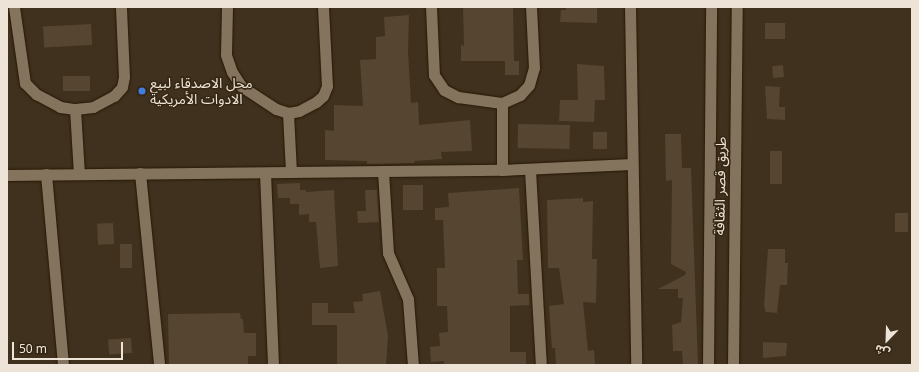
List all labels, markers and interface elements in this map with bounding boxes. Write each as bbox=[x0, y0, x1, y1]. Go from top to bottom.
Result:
place label: محل الاصدقاء لبيع الادوات الأمريكية bbox=[150, 75, 253, 108]
marker: محل الاصدقاء لبيع الادوات الأمريكية bbox=[137, 86, 147, 96]
street label: طريق قصر الثقافة bbox=[711, 136, 729, 236]
north arrow bbox=[867, 320, 907, 360]
scale bar bbox=[14, 334, 125, 360]
text: 50 m bbox=[19, 340, 47, 357]
text: ش bbox=[872, 342, 892, 361]

